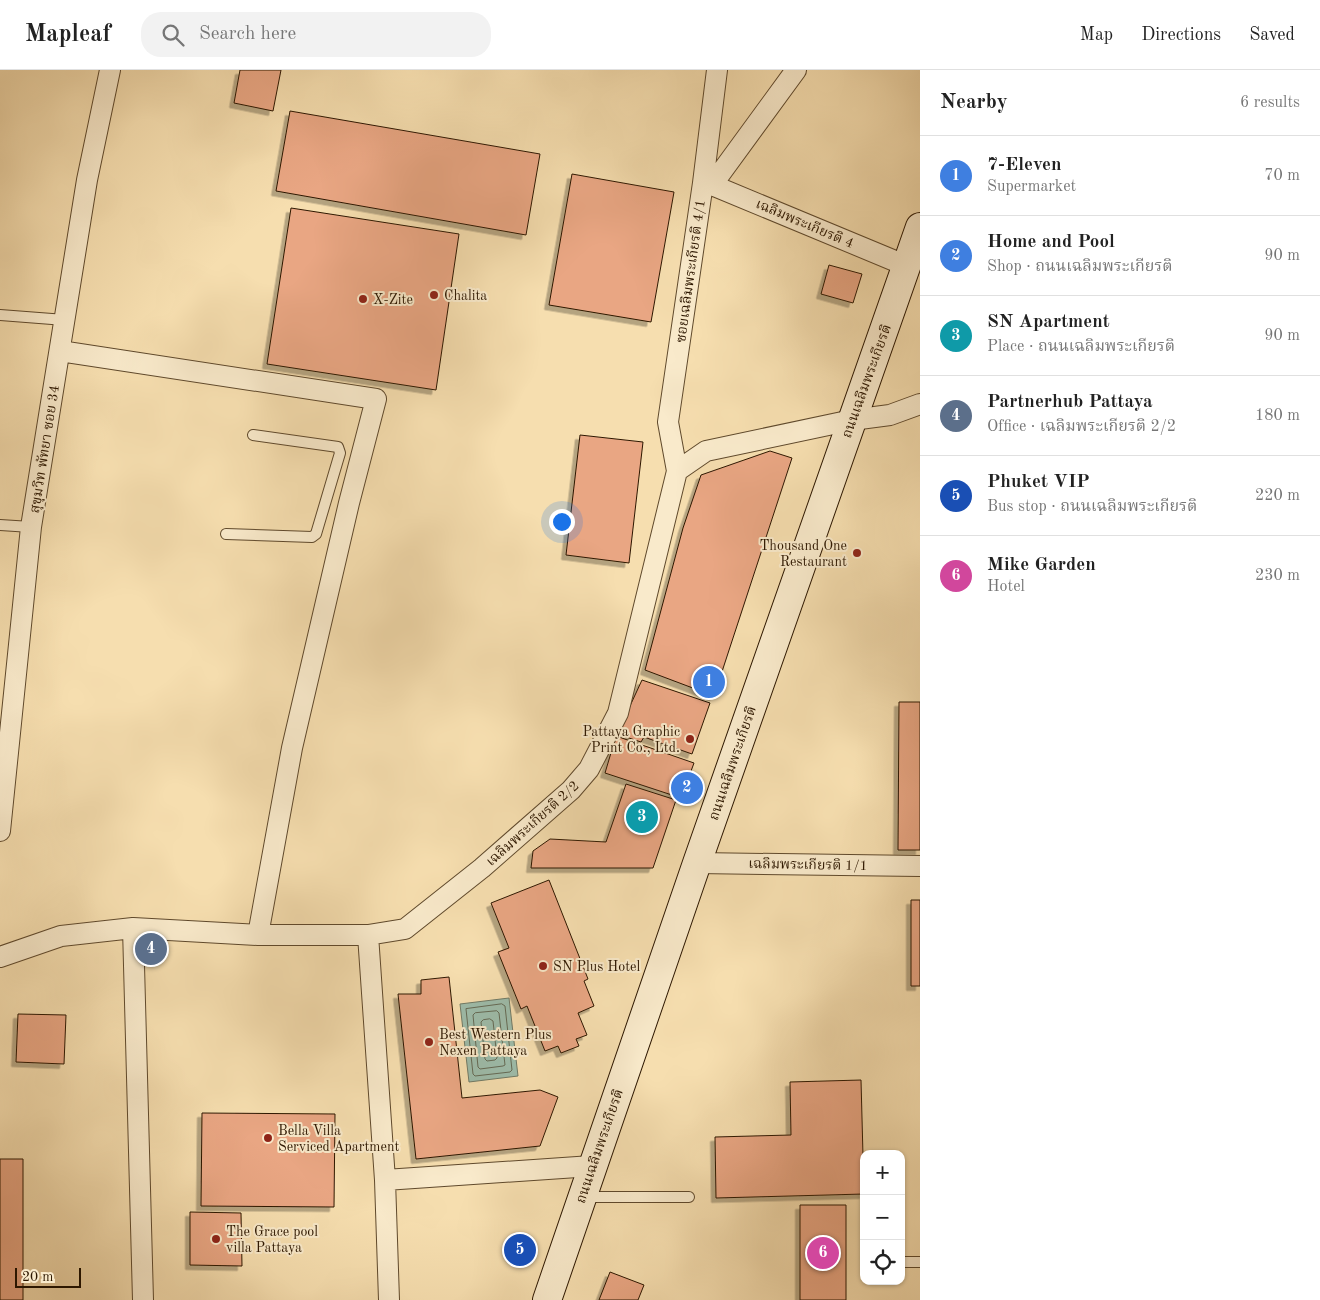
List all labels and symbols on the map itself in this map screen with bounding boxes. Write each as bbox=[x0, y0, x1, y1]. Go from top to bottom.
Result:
street label: เฉลิมพระเกียรติ 4 bbox=[754, 196, 856, 251]
street label: ซอยเฉลิมพระเกียรติ 4/1 bbox=[673, 199, 708, 344]
marker: Chalita bbox=[428, 289, 440, 301]
place label: Chalita bbox=[444, 289, 487, 303]
marker: X-Zite bbox=[357, 293, 369, 305]
place label: X-Zite bbox=[373, 293, 413, 307]
street label: ถนนเฉลิมพระเกียรติ bbox=[839, 322, 894, 440]
street label: สุขุมวิท พัทยา ซอย 34 bbox=[27, 384, 63, 514]
your location bbox=[549, 509, 575, 535]
place label: Thousand One Restaurant bbox=[759, 539, 847, 569]
marker: Thousand One Restaurant bbox=[851, 547, 863, 559]
pin: 1 bbox=[693, 663, 725, 701]
street label: ถนนเฉลิมพระเกียรติ bbox=[706, 704, 759, 822]
place label: Pattaya Graphic Print Co., Ltd. bbox=[582, 725, 680, 755]
marker: Pattaya Graphic Print Co., Ltd. bbox=[684, 733, 696, 745]
pin: 2 bbox=[671, 769, 703, 807]
street label: เฉลิมพระเกียรติ 2/2 bbox=[483, 778, 582, 869]
pin: 3 bbox=[626, 798, 658, 836]
street label: เฉลิมพระเกียรติ 1/1 bbox=[748, 856, 868, 873]
pin: 4 bbox=[135, 930, 167, 968]
marker: SN Plus Hotel bbox=[537, 960, 549, 972]
place label: SN Plus Hotel bbox=[553, 960, 640, 974]
place label: Best Western Plus Nexen Pattaya bbox=[439, 1028, 552, 1058]
marker: Best Western Plus Nexen Pattaya bbox=[423, 1036, 435, 1048]
street label: ถนนเฉลิมพระเกียรติ bbox=[573, 1087, 626, 1205]
place label: Bella Villa Serviced Apartment bbox=[278, 1124, 399, 1154]
marker: Bella Villa Serviced Apartment bbox=[262, 1132, 274, 1144]
place label: The Grace pool villa Pattaya bbox=[226, 1225, 318, 1255]
pin: 5 bbox=[504, 1231, 536, 1269]
marker: The Grace pool villa Pattaya bbox=[210, 1233, 222, 1245]
pin: 6 bbox=[807, 1234, 839, 1272]
scale bar bbox=[15, 1265, 81, 1288]

